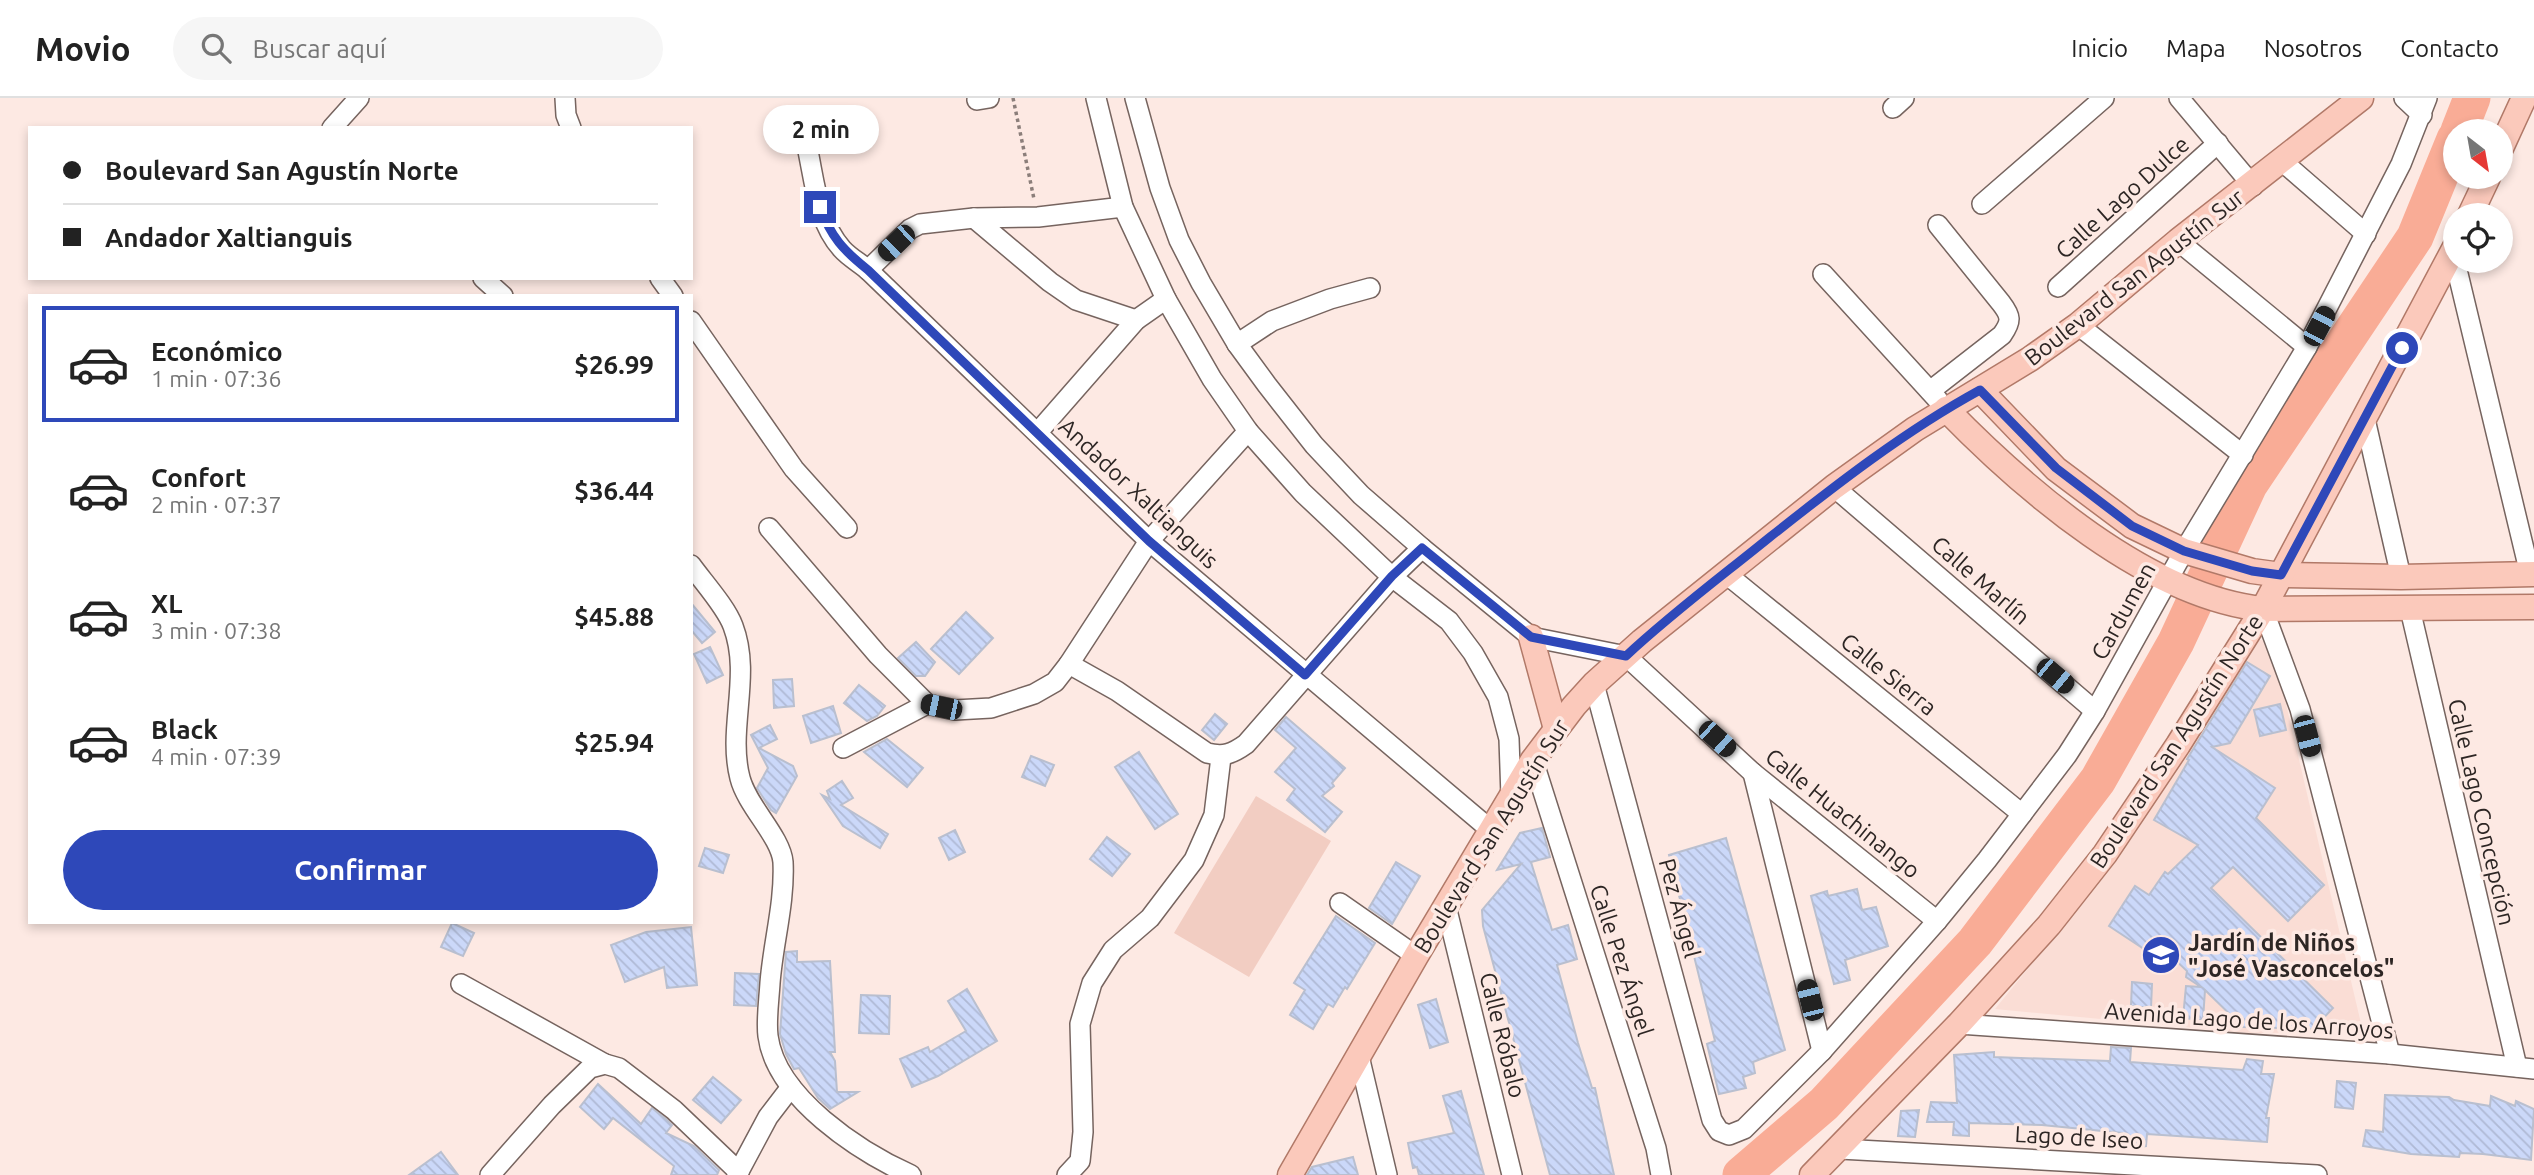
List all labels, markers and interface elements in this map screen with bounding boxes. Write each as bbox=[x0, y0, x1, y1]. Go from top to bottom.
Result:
search box bbox=[173, 17, 663, 80]
icon: search bbox=[197, 29, 235, 67]
text: Movio bbox=[35, 30, 131, 67]
text: Buscar aquí bbox=[253, 34, 386, 63]
text: Inicio bbox=[2071, 35, 2128, 62]
text: Mapa bbox=[2166, 35, 2226, 62]
text: Nosotros bbox=[2264, 35, 2362, 62]
text: Contacto bbox=[2400, 35, 2499, 62]
callout: 2 min bbox=[762, 105, 878, 154]
text: 2 min bbox=[792, 117, 850, 142]
north arrow bbox=[2443, 119, 2513, 189]
map controls bbox=[2443, 119, 2513, 273]
street label: Calle Lago Dulce bbox=[2050, 131, 2194, 263]
text: Boulevard San Agustín Norte bbox=[105, 156, 459, 185]
street label: Boulevard San Agustín Sur bbox=[2020, 184, 2249, 370]
route end bbox=[804, 191, 836, 223]
button: locate bbox=[2443, 203, 2513, 273]
car bbox=[874, 221, 919, 265]
text: Andador Xaltianguis bbox=[105, 223, 353, 252]
car bbox=[2300, 303, 2339, 349]
route start bbox=[2386, 332, 2418, 364]
icon: car bbox=[67, 333, 130, 396]
text: Económico bbox=[151, 337, 283, 366]
text: $26.99 bbox=[574, 350, 654, 379]
text: 1 min · 07:36 bbox=[151, 366, 282, 391]
street label: Andador Xaltianguis bbox=[1055, 413, 1223, 573]
icon: car bbox=[67, 459, 130, 522]
text: Confort bbox=[151, 463, 246, 492]
text: $36.44 bbox=[574, 476, 654, 505]
text: 2 min · 07:37 bbox=[151, 492, 282, 517]
street label: Calle Marlín bbox=[1927, 531, 2035, 629]
street label: Cardumen bbox=[2086, 558, 2160, 664]
icon: car bbox=[67, 585, 130, 648]
text: XL bbox=[151, 589, 182, 618]
text: $45.88 bbox=[574, 602, 654, 631]
street label: Boulevard San Agustín Norte bbox=[2085, 610, 2267, 872]
text: 3 min · 07:38 bbox=[151, 618, 282, 643]
street label: Calle Sierra bbox=[1836, 628, 1942, 720]
car bbox=[2033, 654, 2078, 698]
car bbox=[919, 692, 964, 722]
street label: Calle Lago Concepción bbox=[2444, 696, 2520, 928]
icon: car bbox=[67, 711, 130, 774]
car bbox=[2292, 713, 2323, 759]
street label: Boulevard San Agustín Sur bbox=[1409, 714, 1574, 957]
text: Black bbox=[151, 715, 218, 744]
car bbox=[1695, 717, 1740, 761]
text: $25.94 bbox=[574, 728, 654, 757]
street label: Calle Huachinango bbox=[1761, 743, 1925, 883]
text: 4 min · 07:39 bbox=[151, 744, 282, 769]
button: Confirmar bbox=[63, 830, 658, 910]
street label: Pez Ángel bbox=[1655, 855, 1706, 960]
street label: Calle Pez Ángel bbox=[1586, 881, 1659, 1039]
place label: Jardín de Niños "José Vasconcelos" bbox=[2188, 930, 2394, 981]
school or university icon: Jardín de Niños "José Vasconcelos" bbox=[2140, 934, 2182, 976]
street label: Calle Róbalo bbox=[1475, 970, 1531, 1100]
car bbox=[1795, 977, 1826, 1023]
street label: Avenida Lago de los Arroyos bbox=[2104, 997, 2394, 1043]
street label: Lago de Iseo bbox=[2014, 1121, 2144, 1153]

